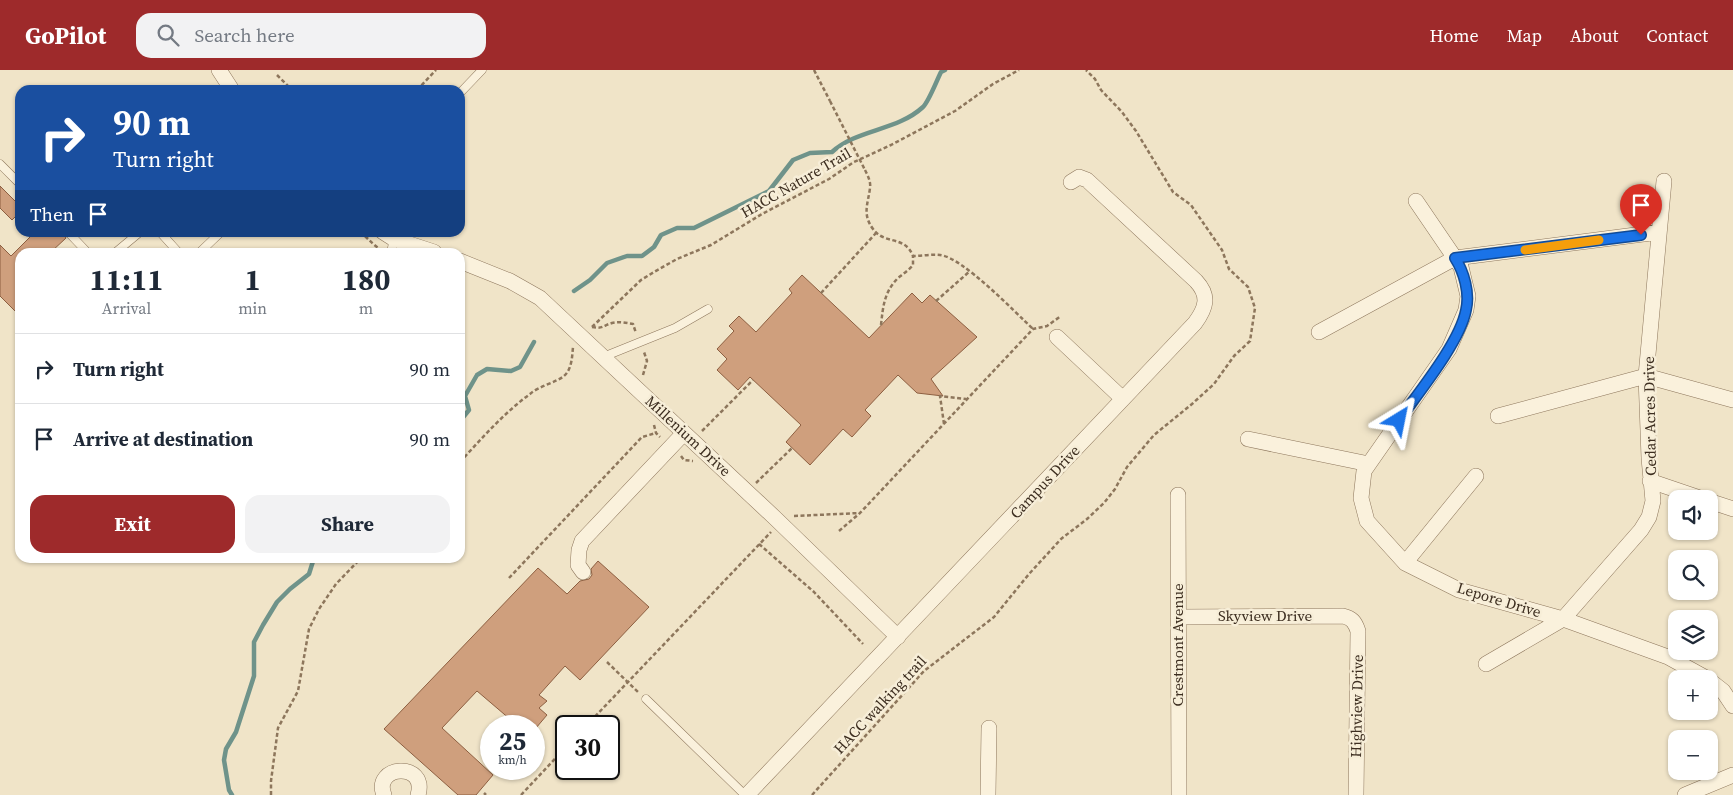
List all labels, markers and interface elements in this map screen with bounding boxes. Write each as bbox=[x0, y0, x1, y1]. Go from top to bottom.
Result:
search box bbox=[136, 13, 486, 58]
text: GoPilot bbox=[25, 19, 106, 52]
icon: search bbox=[154, 21, 182, 49]
text: Search here bbox=[194, 22, 295, 48]
text: Home bbox=[1430, 23, 1479, 48]
text: Map bbox=[1507, 23, 1542, 48]
text: About bbox=[1570, 23, 1618, 48]
text: Contact bbox=[1646, 23, 1708, 48]
text: 90 m bbox=[113, 99, 190, 147]
icon: right bbox=[30, 105, 95, 170]
street label: HACC Nature Trail bbox=[737, 142, 855, 223]
text: Turn right bbox=[113, 144, 214, 174]
pin bbox=[1620, 184, 1662, 235]
icon: arrive bbox=[1627, 191, 1655, 219]
icon: arrive bbox=[84, 200, 112, 228]
text: Then bbox=[30, 201, 74, 227]
text: 11:11 bbox=[90, 259, 164, 300]
text: 1 bbox=[244, 259, 261, 300]
text: 180 bbox=[342, 259, 390, 300]
text: Arrival bbox=[102, 297, 151, 319]
text: min bbox=[238, 297, 267, 319]
text: m bbox=[359, 297, 373, 319]
icon: right bbox=[30, 355, 58, 383]
text: Turn right bbox=[73, 356, 164, 382]
text: 90 m bbox=[409, 356, 450, 382]
street label: Cedar Acres Drive bbox=[1638, 356, 1661, 476]
street label: Millenium Drive bbox=[641, 390, 736, 481]
position arrow bbox=[1372, 393, 1424, 445]
icon: arrive bbox=[30, 425, 58, 453]
text: Arrive at destination bbox=[73, 426, 253, 452]
text: 90 m bbox=[409, 426, 450, 452]
street label: Campus Drive bbox=[1005, 440, 1085, 523]
map controls bbox=[1668, 490, 1718, 780]
button: sound bbox=[1668, 490, 1718, 540]
button: Exit bbox=[30, 495, 235, 553]
button: Share bbox=[245, 495, 450, 553]
button: search bbox=[1668, 550, 1718, 600]
street label: Lepore Drive bbox=[1455, 577, 1544, 622]
street label: Crestmont Avenue bbox=[1167, 583, 1188, 707]
street label: Skyview Drive bbox=[1218, 605, 1312, 626]
button: layers bbox=[1668, 610, 1718, 660]
street label: HACC walking trail bbox=[828, 650, 931, 758]
street label: Highview Drive bbox=[1345, 654, 1368, 758]
button: + bbox=[1668, 670, 1718, 720]
speed limit sign: 30 bbox=[555, 715, 620, 780]
text: 25 bbox=[499, 724, 526, 758]
button: − bbox=[1668, 730, 1718, 780]
text: km/h bbox=[498, 752, 527, 768]

